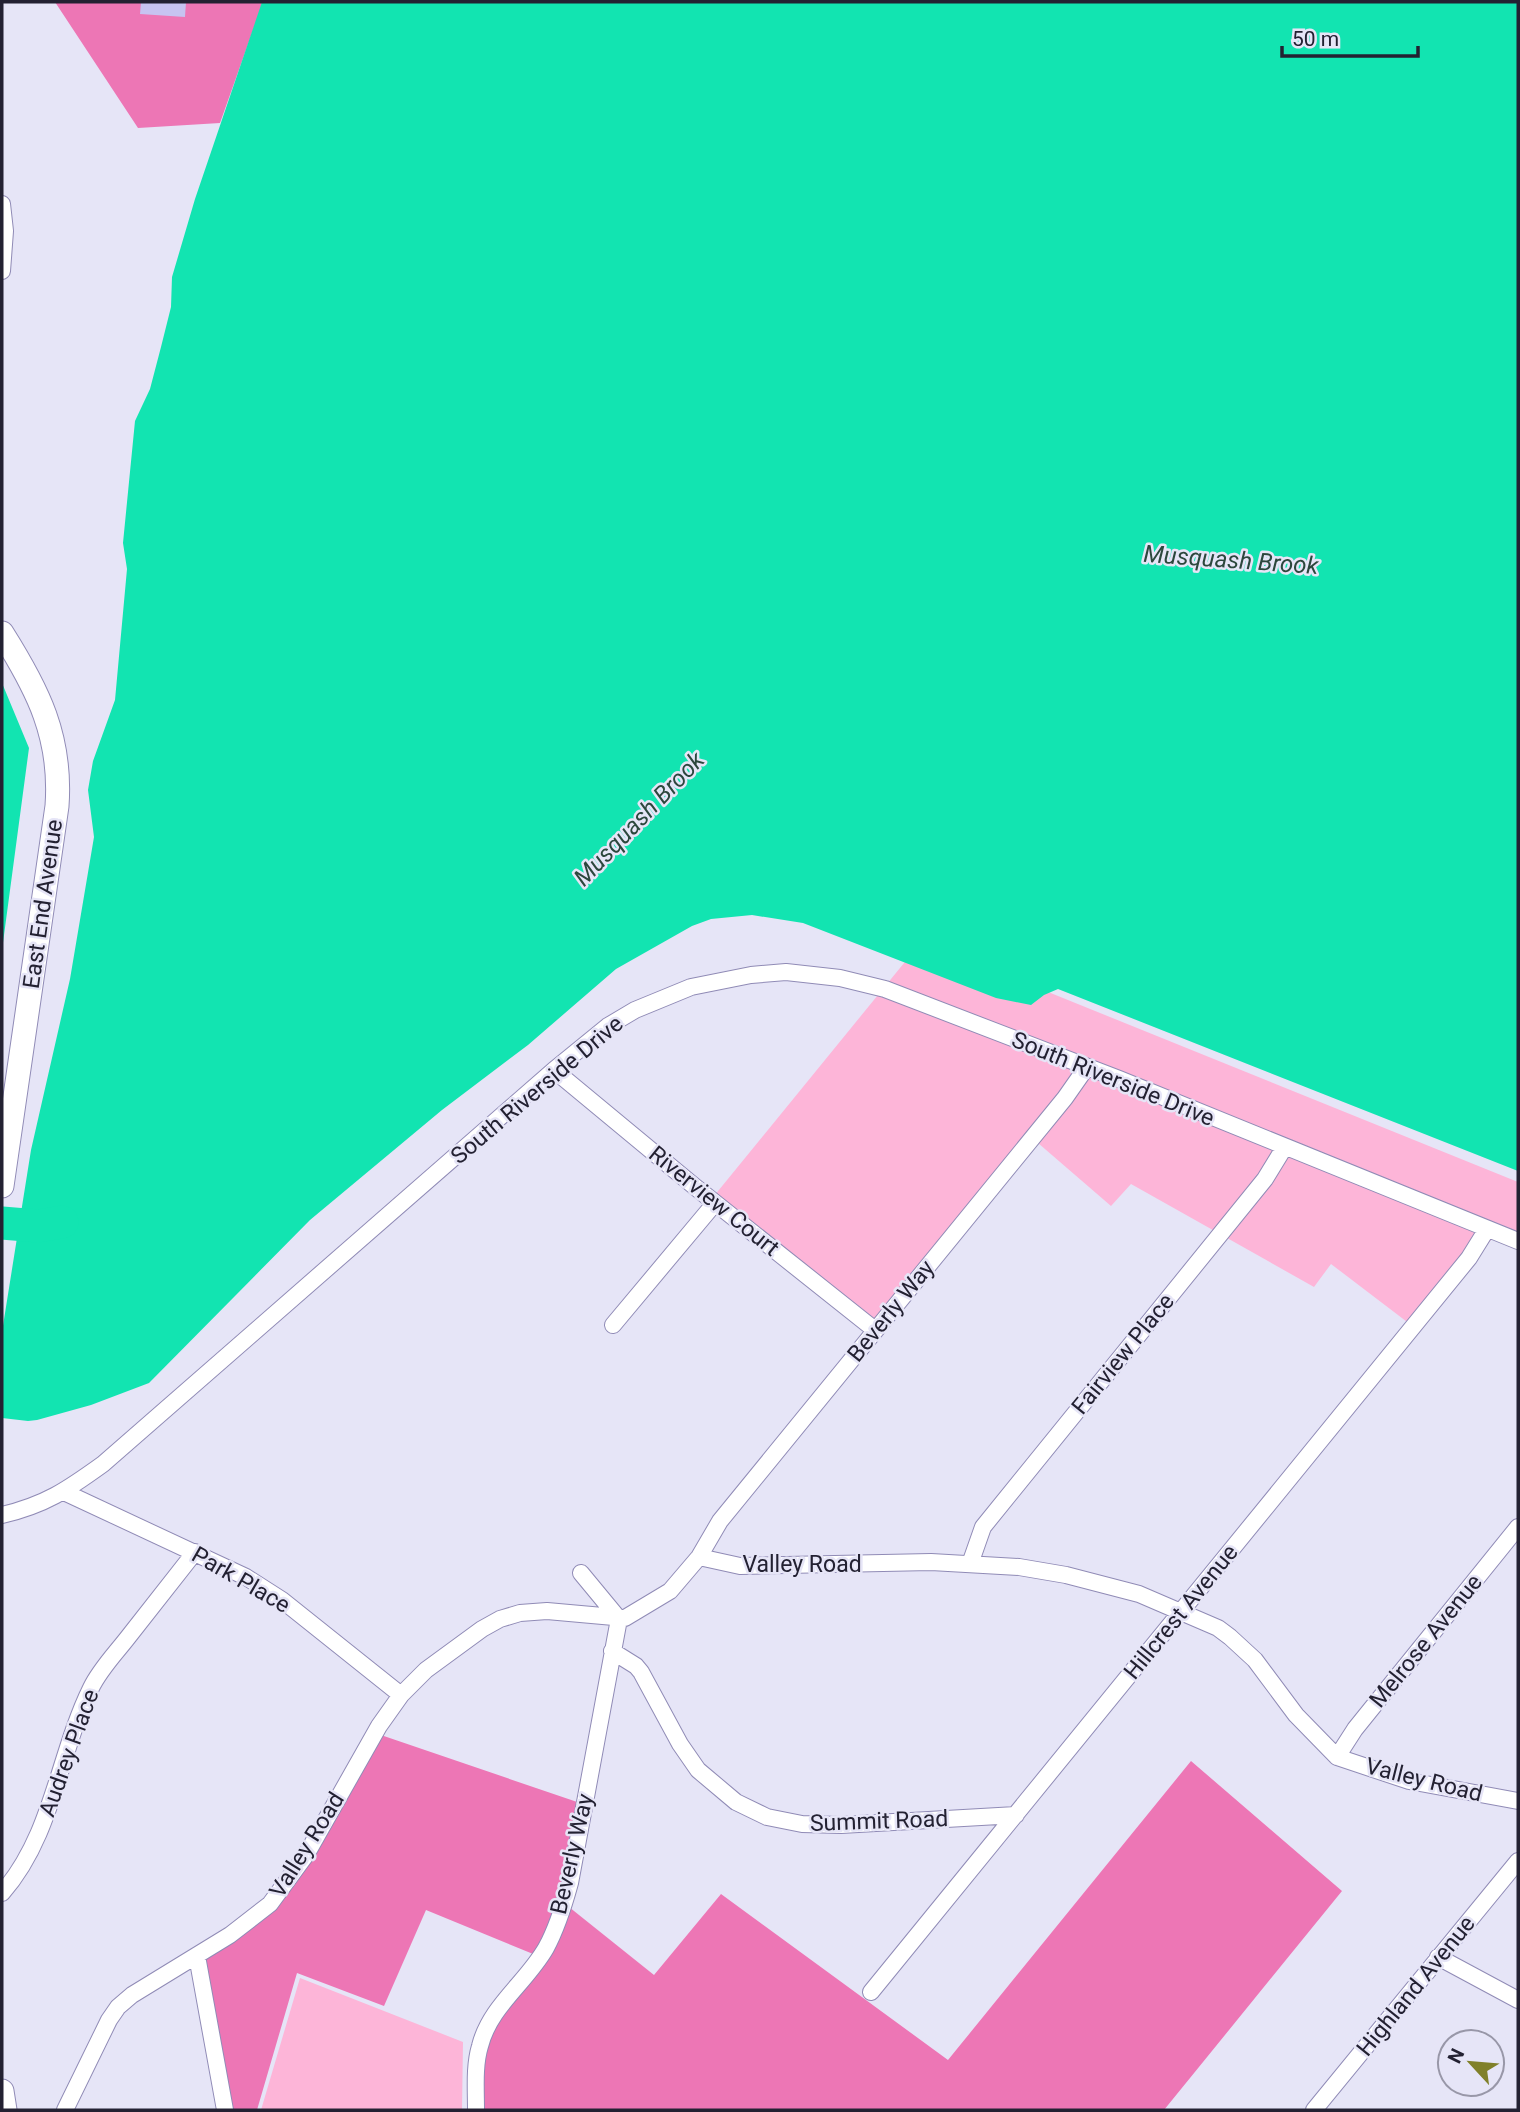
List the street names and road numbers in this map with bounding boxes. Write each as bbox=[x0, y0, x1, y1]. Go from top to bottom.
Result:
street label: East End Avenue bbox=[18, 818, 68, 990]
street label: South Riverside Drive bbox=[446, 1010, 628, 1170]
street label: South Riverside Drive bbox=[1008, 1026, 1218, 1132]
street label: Riverview Court bbox=[644, 1140, 784, 1262]
street label: Beverly Way bbox=[842, 1255, 940, 1367]
street label: Fairview Place bbox=[1066, 1288, 1180, 1420]
street label: Hillcrest Avenue bbox=[1118, 1539, 1244, 1685]
street label: Park Place bbox=[187, 1541, 295, 1619]
street label: Valley Road bbox=[742, 1551, 862, 1578]
street label: Melrose Avenue bbox=[1364, 1569, 1488, 1713]
street label: Audrey Place bbox=[33, 1686, 105, 1820]
street label: Valley Road bbox=[1363, 1752, 1485, 1808]
street label: Valley Road bbox=[264, 1787, 350, 1903]
street label: Beverly Way bbox=[545, 1791, 599, 1917]
street label: Summit Road bbox=[809, 1805, 949, 1837]
street label: Highland Avenue bbox=[1351, 1911, 1481, 2061]

